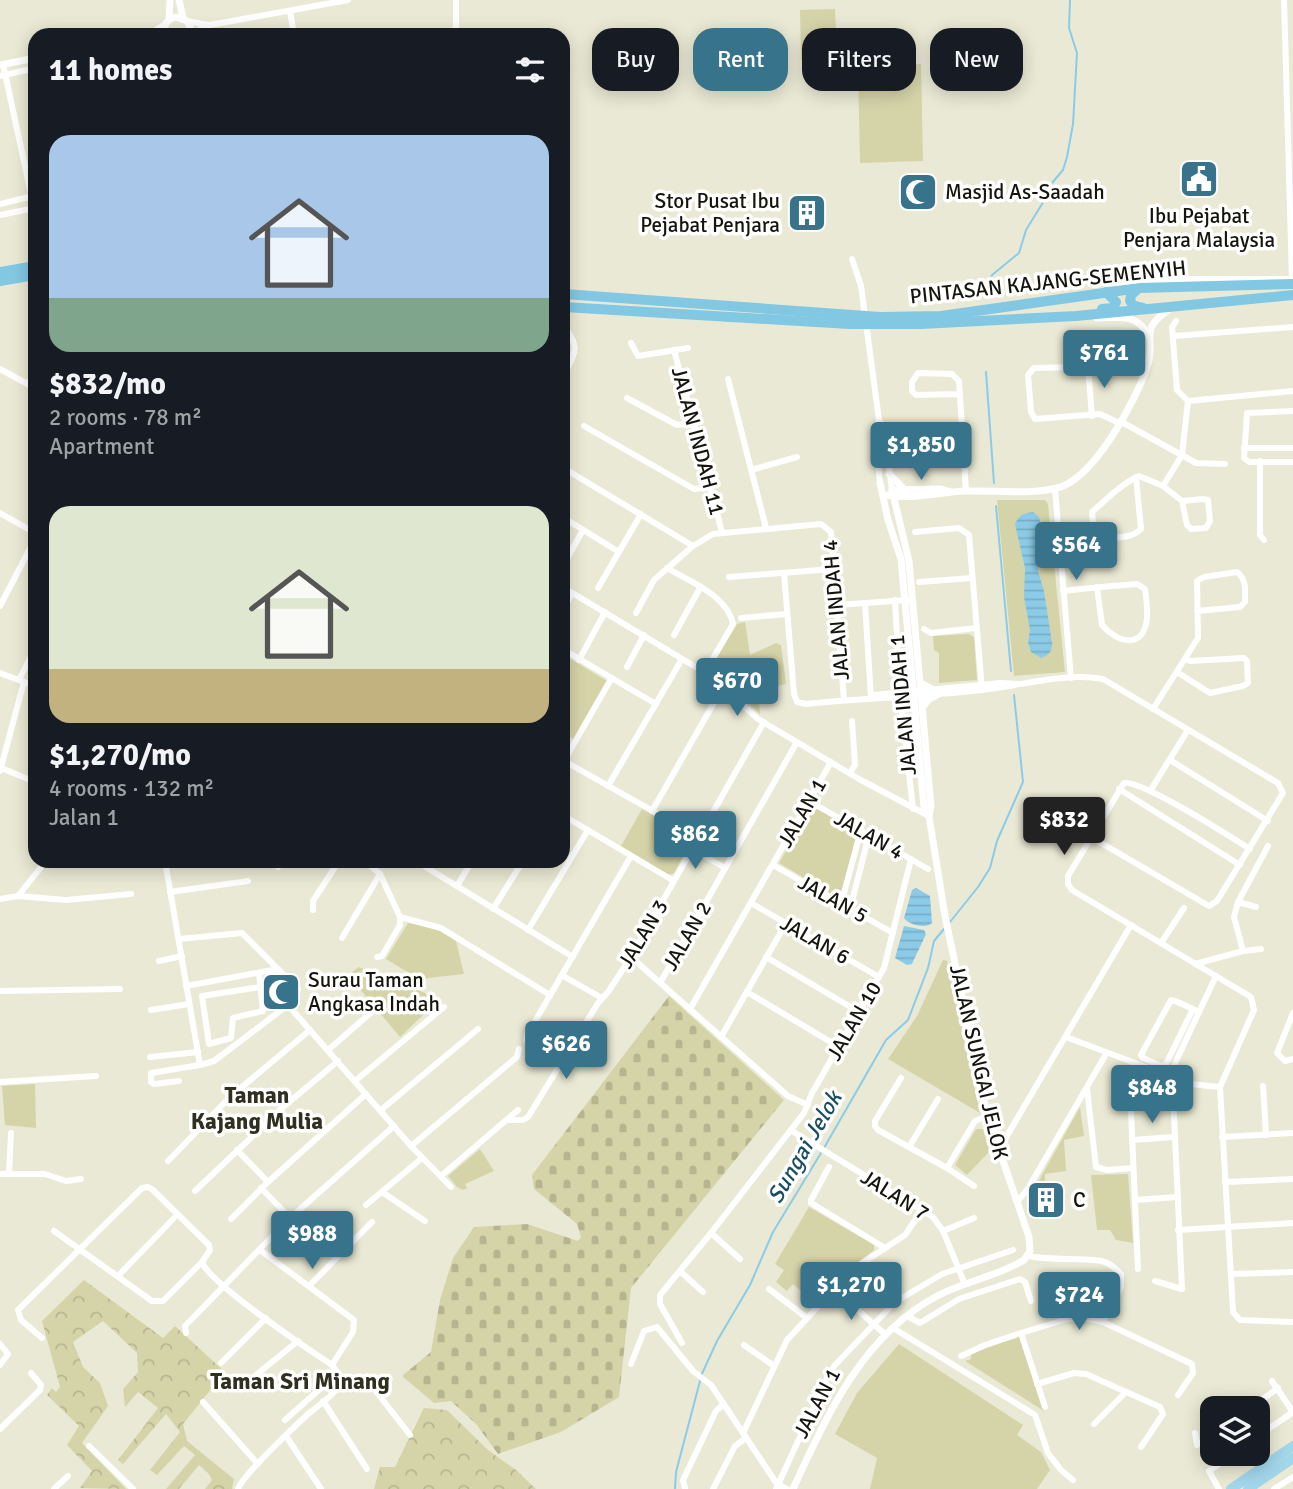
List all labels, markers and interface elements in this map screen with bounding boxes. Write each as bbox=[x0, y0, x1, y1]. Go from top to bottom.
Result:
chip: Buy bbox=[592, 28, 679, 91]
chip: Rent bbox=[693, 28, 788, 91]
chip: Filters bbox=[802, 28, 916, 91]
chip: New bbox=[930, 28, 1023, 91]
icon: filters bbox=[511, 51, 549, 89]
text: 11 homes bbox=[49, 52, 172, 89]
public building icon: Ibu Pejabat Penjara Malaysia bbox=[1178, 158, 1220, 200]
mosque icon: Masjid As-Saadah bbox=[897, 171, 939, 213]
place label: Masjid As-Saadah bbox=[945, 179, 1105, 205]
icon: home bbox=[236, 180, 362, 306]
place label: Stor Pusat Ibu Pejabat Penjara bbox=[640, 188, 780, 238]
building icon: Stor Pusat Ibu Pejabat Penjara bbox=[786, 192, 828, 234]
place label: Ibu Pejabat Penjara Malaysia bbox=[1123, 203, 1275, 253]
street label: PINTASAN KAJANG-SEMENYIH bbox=[908, 255, 1188, 309]
pin: $761 bbox=[1063, 330, 1145, 390]
text: $761 bbox=[1079, 338, 1129, 367]
street label: JALAN INDAH 11 bbox=[666, 364, 730, 518]
text: $832/mo bbox=[49, 366, 166, 403]
text: 2 rooms · 78 m² bbox=[49, 403, 202, 432]
pin: $1,850 bbox=[864, 422, 978, 482]
text: $1,850 bbox=[887, 430, 955, 459]
text: Apartment bbox=[49, 432, 154, 461]
pin: $564 bbox=[1035, 522, 1117, 582]
text: $564 bbox=[1051, 530, 1101, 559]
street label: JALAN INDAH 4 bbox=[817, 539, 855, 681]
icon: home bbox=[236, 551, 362, 677]
street label: JALAN INDAH 1 bbox=[884, 634, 922, 776]
pin: $670 bbox=[696, 658, 778, 718]
text: $670 bbox=[712, 666, 762, 695]
text: $1,270/mo bbox=[49, 737, 191, 774]
text: 4 rooms · 132 m² bbox=[49, 774, 214, 803]
street label: JALAN 1 bbox=[772, 774, 832, 852]
pin: $832 bbox=[1023, 798, 1105, 857]
text: Jalan 1 bbox=[49, 803, 119, 832]
street label: JALAN 4 bbox=[830, 805, 908, 865]
text: $832 bbox=[1039, 805, 1089, 834]
pin: $862 bbox=[654, 812, 736, 871]
text: $862 bbox=[670, 819, 720, 848]
street label: JALAN 5 bbox=[794, 869, 872, 929]
street label: JALAN 3 bbox=[612, 895, 674, 973]
street label: JALAN 2 bbox=[657, 897, 717, 975]
street label: JALAN 6 bbox=[776, 910, 854, 970]
street label: JALAN SUNGAI JELOK bbox=[944, 962, 1014, 1163]
place label: Surau Taman Angkasa Indah bbox=[308, 967, 440, 1017]
mosque icon: Surau Taman Angkasa Indah bbox=[260, 971, 302, 1013]
street label: JALAN 10 bbox=[821, 977, 887, 1065]
pin: $626 bbox=[525, 1021, 607, 1081]
text: $626 bbox=[541, 1029, 591, 1058]
pin: $848 bbox=[1111, 1066, 1193, 1125]
text: $848 bbox=[1127, 1073, 1177, 1102]
district label: Taman Kajang Mulia bbox=[191, 1081, 323, 1136]
water label: Sungai Jelok bbox=[761, 1084, 849, 1209]
street label: JALAN 7 bbox=[856, 1164, 934, 1226]
building icon: C bbox=[1025, 1179, 1067, 1221]
place label: C bbox=[1073, 1187, 1086, 1213]
pin: $988 bbox=[271, 1212, 353, 1271]
text: $988 bbox=[287, 1219, 337, 1248]
pin: $1,270 bbox=[794, 1262, 908, 1322]
text: $1,270 bbox=[817, 1270, 885, 1299]
pin: $724 bbox=[1038, 1272, 1120, 1332]
text: $724 bbox=[1054, 1280, 1104, 1309]
street label: JALAN 1 bbox=[788, 1363, 846, 1443]
district label: Taman Sri Minang bbox=[210, 1367, 390, 1396]
map controls bbox=[1200, 1396, 1270, 1466]
button: layers bbox=[1200, 1396, 1270, 1466]

